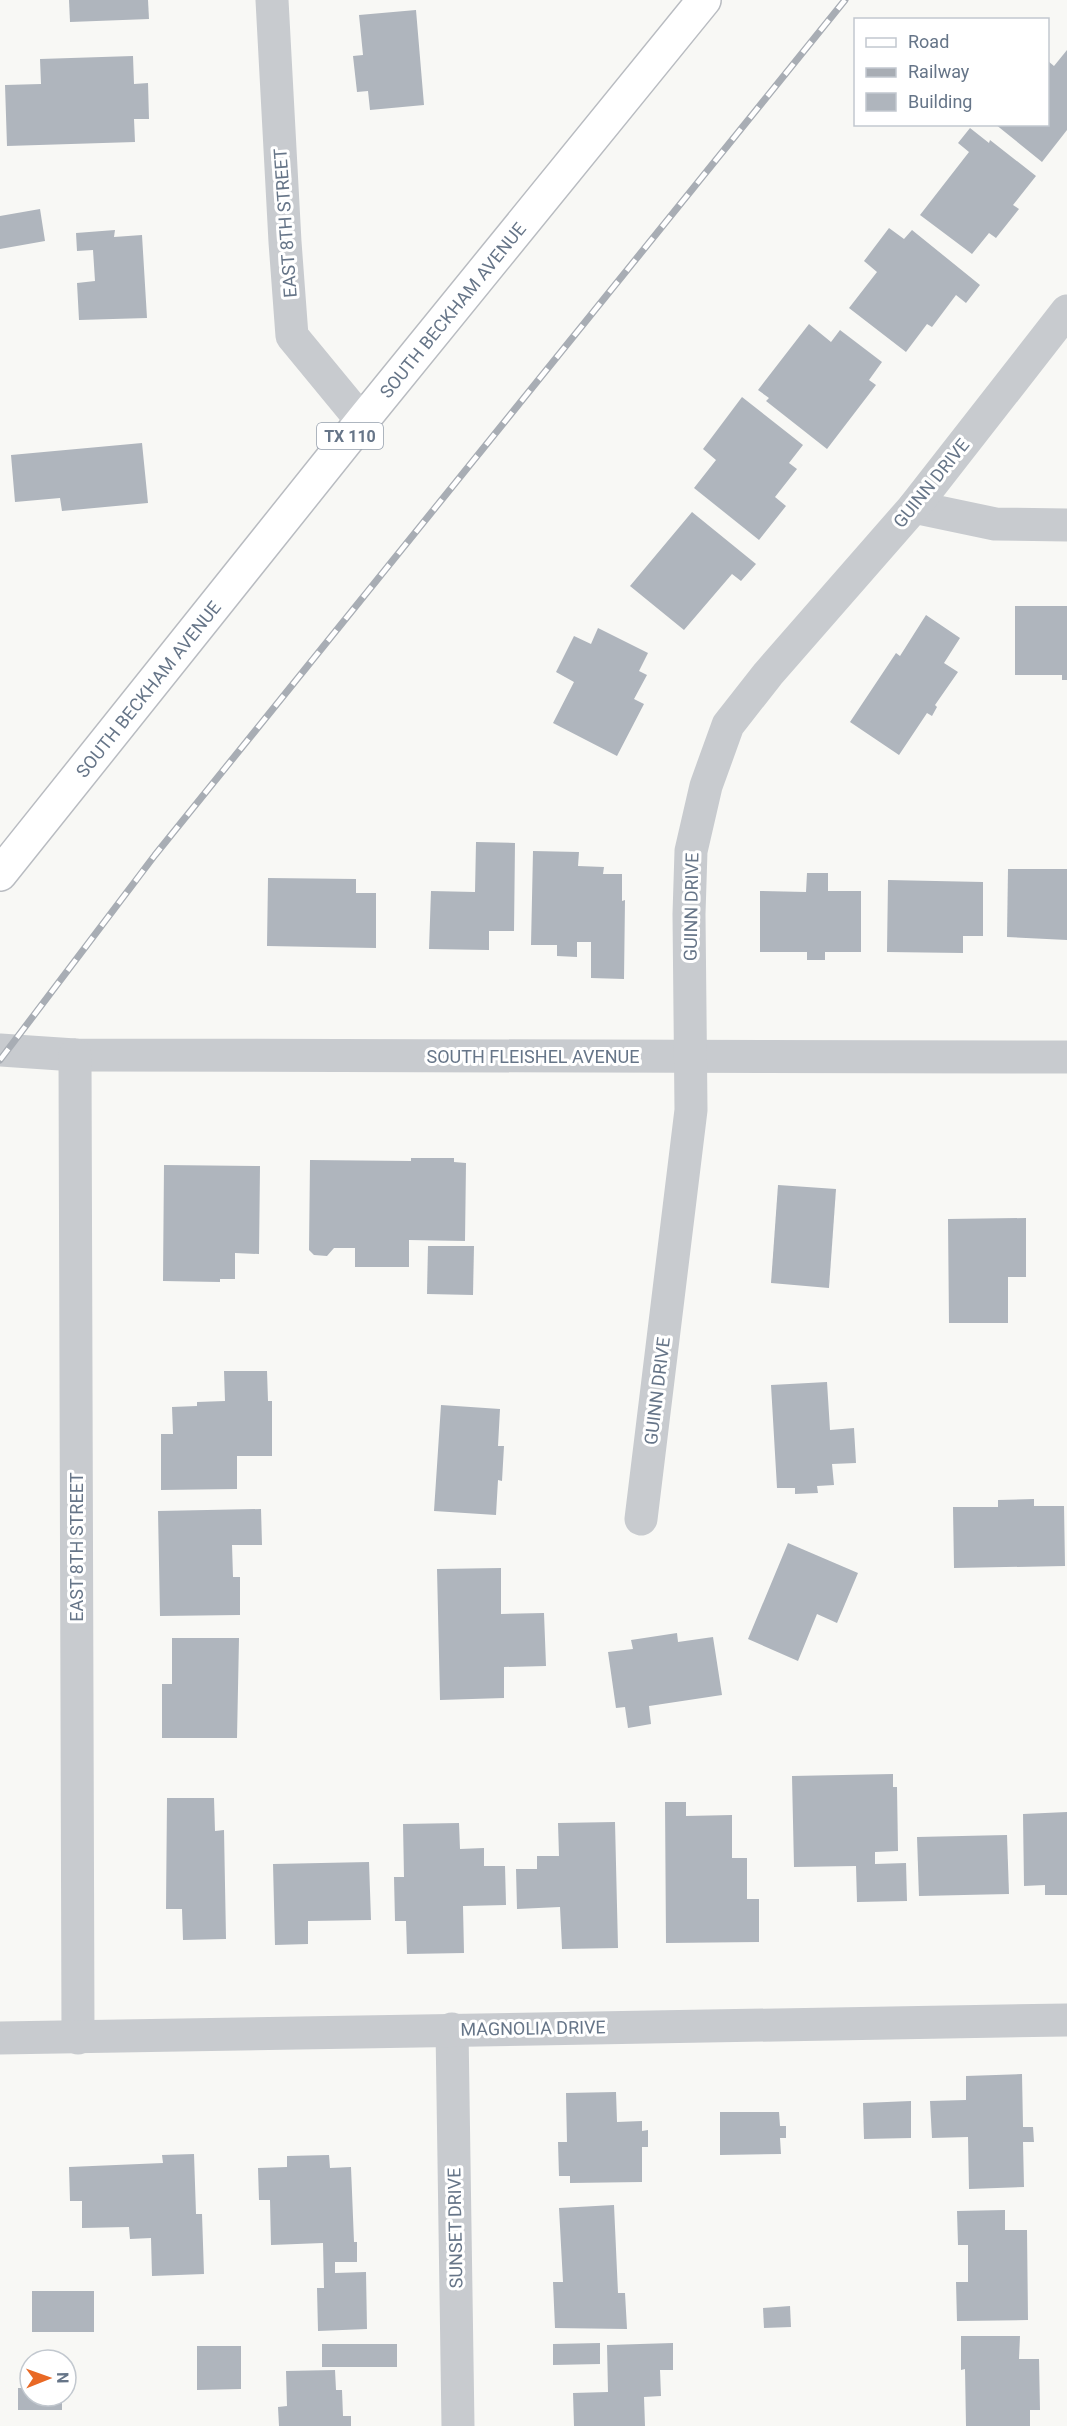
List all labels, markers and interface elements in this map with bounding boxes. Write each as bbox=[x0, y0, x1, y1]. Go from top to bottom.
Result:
legend bbox=[854, 18, 1049, 126]
text: Road bbox=[908, 31, 949, 52]
text: Railway bbox=[908, 61, 970, 82]
text: Building bbox=[908, 91, 972, 112]
street label: EAST 8TH STREET bbox=[269, 147, 301, 298]
street label: SOUTH BECKHAM AVENUE bbox=[375, 218, 530, 402]
road number: TX 110 bbox=[317, 423, 383, 449]
street label: GUINN DRIVE bbox=[889, 434, 973, 532]
street label: SOUTH BECKHAM AVENUE bbox=[71, 597, 225, 781]
street label: GUINN DRIVE bbox=[680, 853, 702, 961]
street label: SOUTH FLEISHEL AVENUE bbox=[427, 1046, 639, 1067]
street label: GUINN DRIVE bbox=[640, 1336, 674, 1446]
street label: EAST 8TH STREET bbox=[66, 1472, 87, 1622]
street label: MAGNOLIA DRIVE bbox=[460, 2016, 606, 2040]
street label: SUNSET DRIVE bbox=[443, 2168, 467, 2288]
north arrow bbox=[18, 2348, 78, 2408]
text: N bbox=[53, 2372, 72, 2384]

